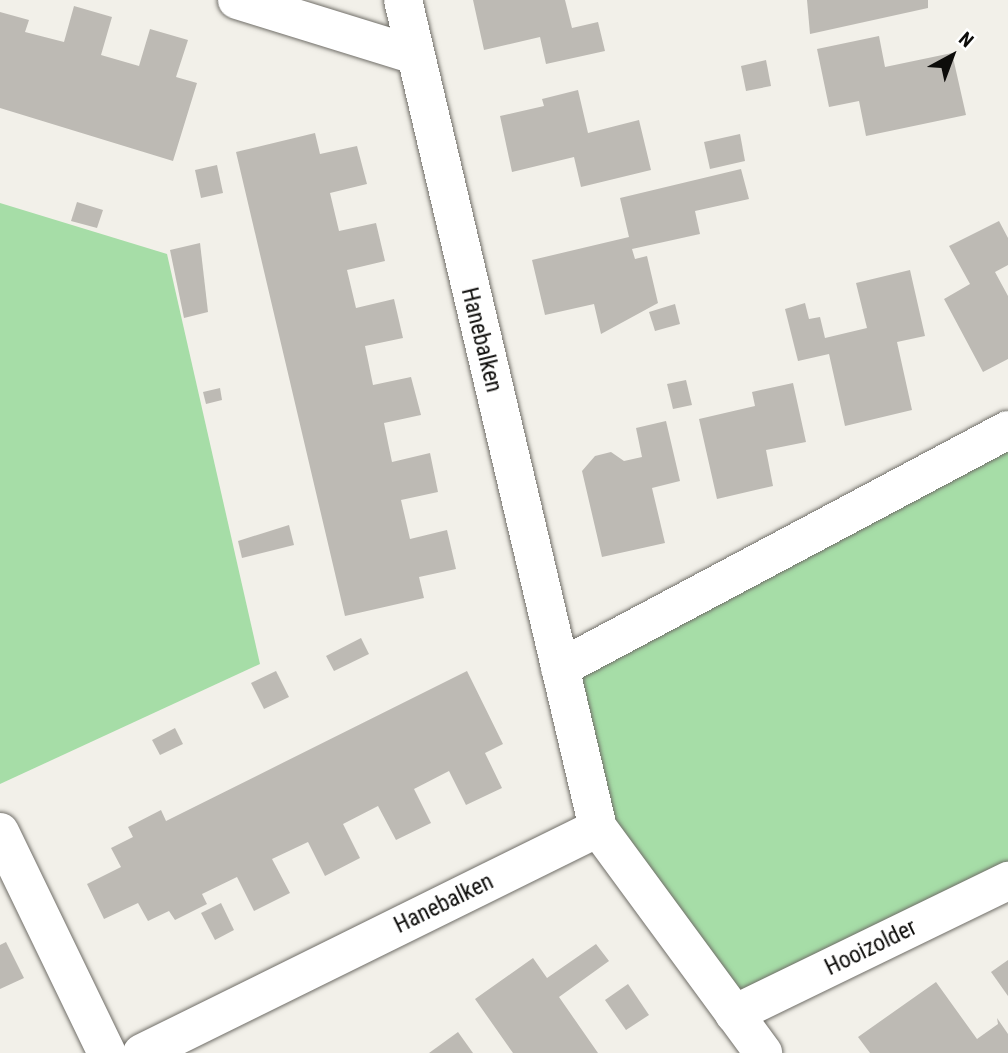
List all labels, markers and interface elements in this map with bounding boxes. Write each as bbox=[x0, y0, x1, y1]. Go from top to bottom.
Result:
north arrow bbox=[917, 21, 987, 91]
text: N bbox=[954, 27, 978, 52]
street label: Hanebalken bbox=[455, 285, 507, 395]
street label: Hanebalken bbox=[390, 868, 498, 940]
street label: Hooizolder bbox=[821, 914, 921, 982]

